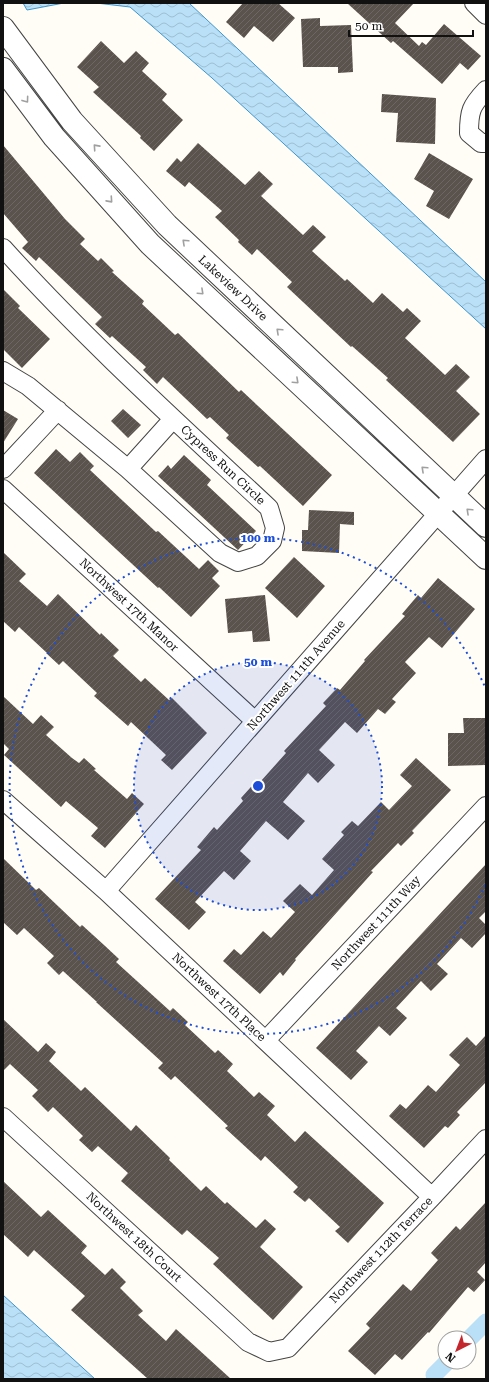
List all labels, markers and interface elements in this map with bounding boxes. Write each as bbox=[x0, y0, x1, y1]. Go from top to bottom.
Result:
scale bar bbox=[349, 12, 473, 38]
text: 50 m bbox=[355, 19, 382, 33]
one-way arrow bbox=[21, 96, 28, 103]
one-way arrow bbox=[94, 144, 101, 152]
one-way arrow bbox=[105, 195, 112, 202]
one-way arrow bbox=[182, 239, 190, 247]
street label: Lakeview Drive bbox=[196, 252, 271, 324]
one-way arrow bbox=[196, 287, 204, 295]
one-way arrow bbox=[276, 329, 284, 336]
one-way arrow bbox=[291, 376, 299, 384]
street label: Cypress Run Circle bbox=[178, 422, 268, 508]
one-way arrow bbox=[421, 466, 429, 474]
one-way arrow bbox=[466, 508, 474, 516]
text: 100 m bbox=[241, 531, 276, 545]
street label: Northwest 17th Manor bbox=[77, 556, 181, 655]
street label: Northwest 111th Avenue bbox=[244, 617, 348, 733]
text: 50 m bbox=[244, 655, 272, 669]
centre of rings bbox=[251, 779, 265, 793]
street label: Northwest 111th Way bbox=[329, 872, 424, 973]
street label: Northwest 17th Place bbox=[169, 950, 269, 1044]
street label: Northwest 18th Court bbox=[83, 1189, 185, 1285]
street label: Northwest 112th Terrace bbox=[327, 1194, 436, 1306]
north arrow bbox=[437, 1330, 477, 1370]
text: N bbox=[443, 1349, 458, 1365]

